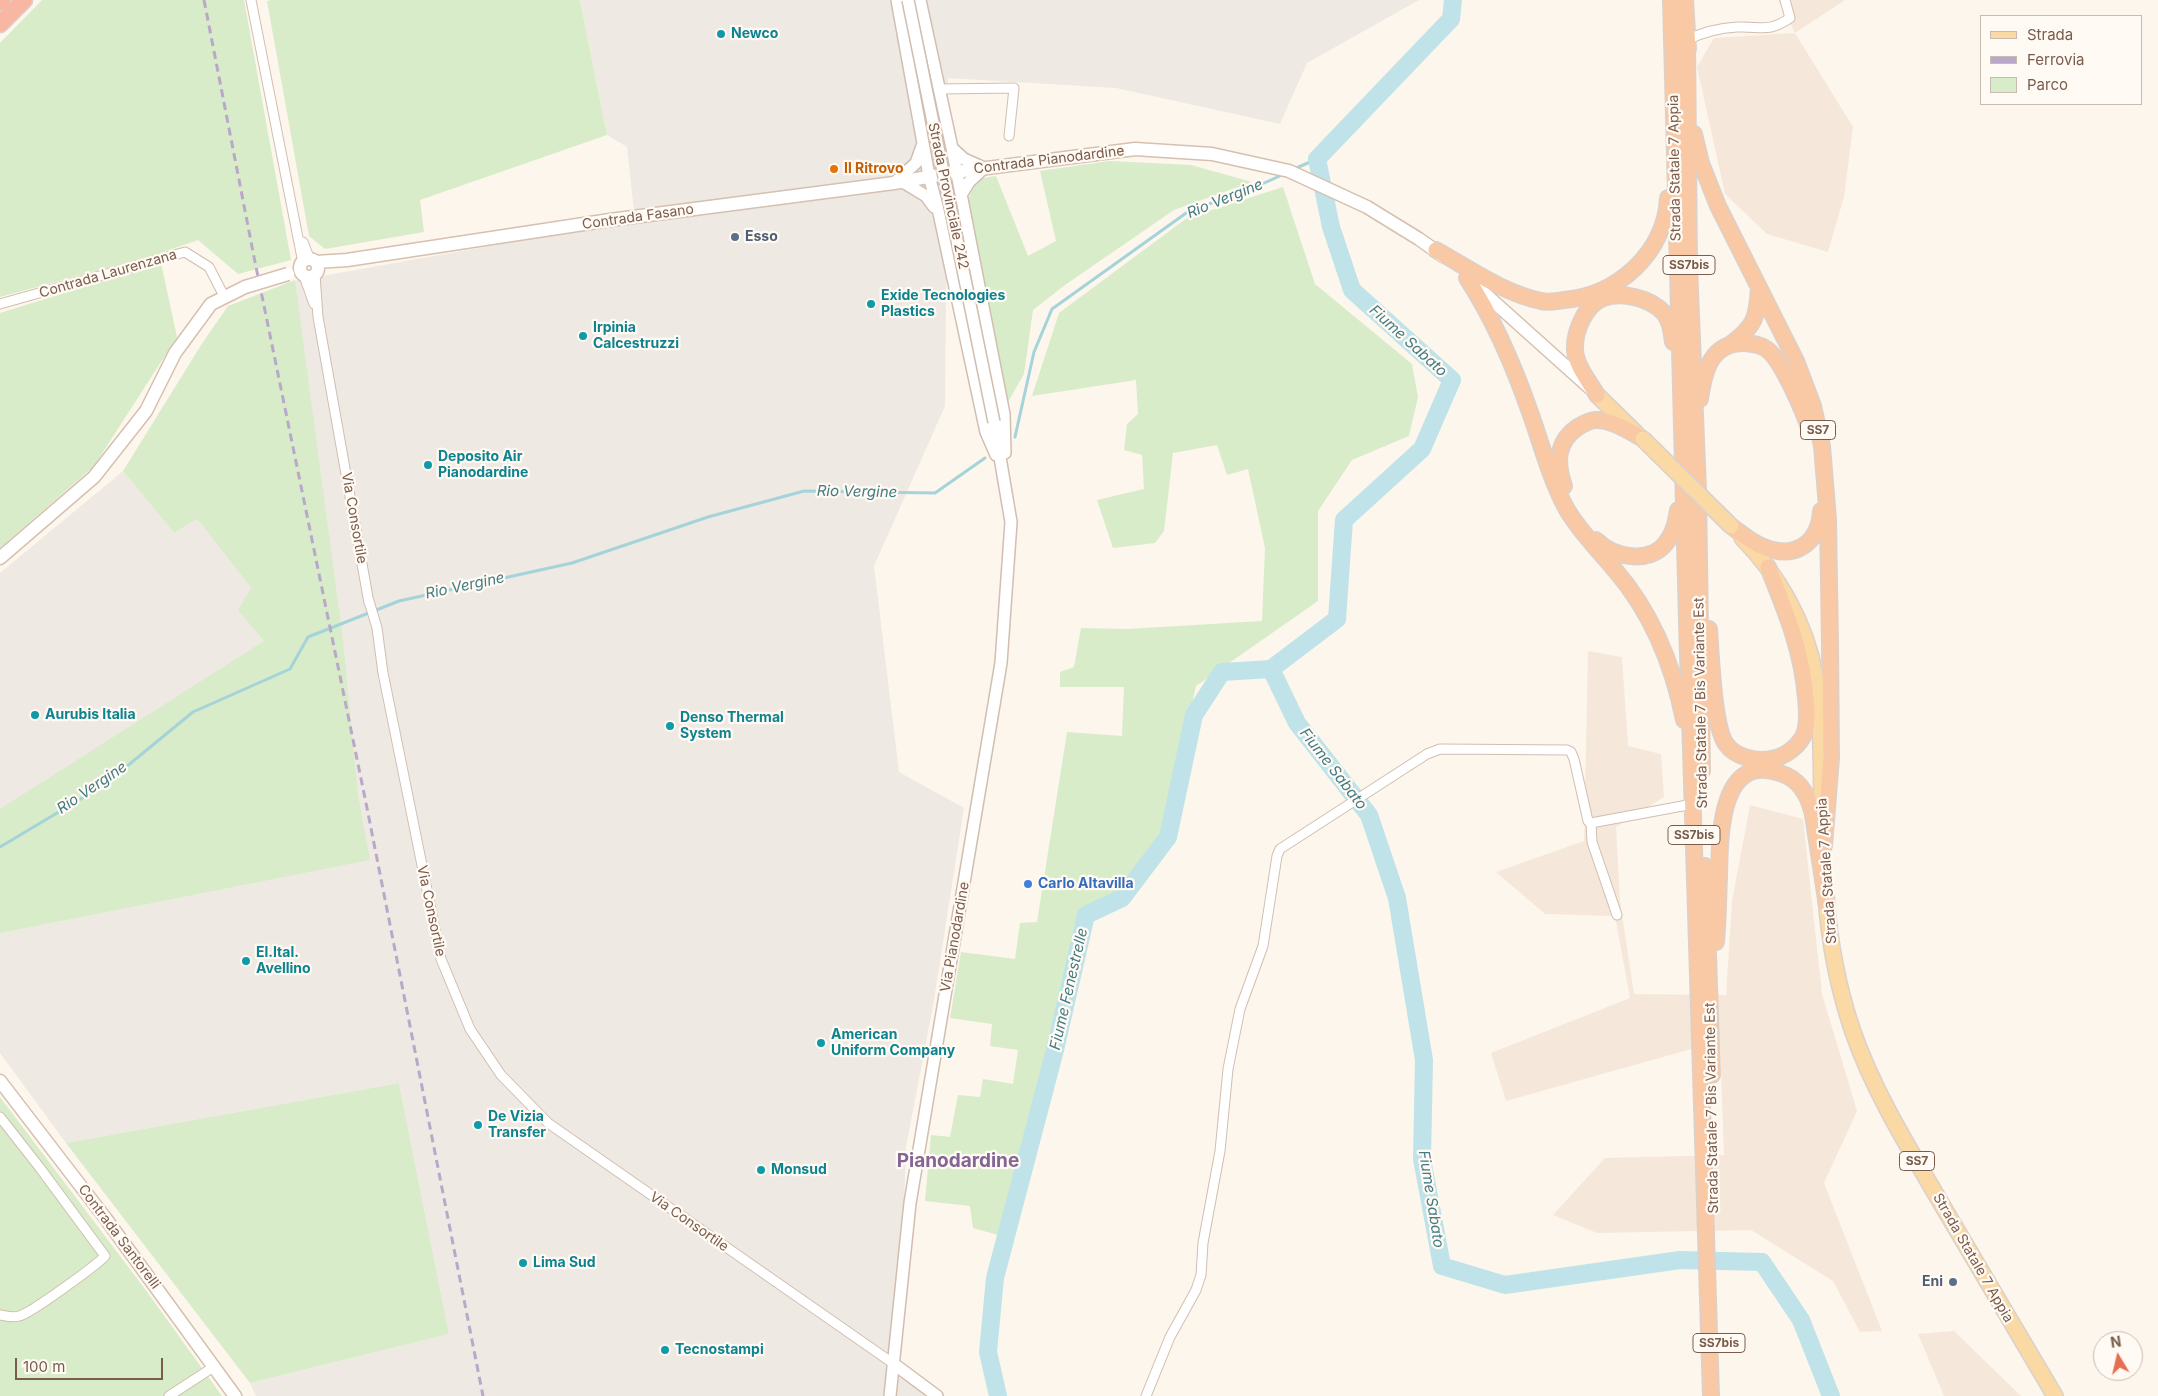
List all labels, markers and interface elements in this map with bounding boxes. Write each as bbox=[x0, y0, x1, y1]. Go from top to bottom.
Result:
legend bbox=[1980, 15, 2143, 105]
text: Strada bbox=[2027, 25, 2073, 44]
place label: Newco bbox=[731, 26, 778, 42]
marker: Newco bbox=[715, 28, 727, 40]
text: Ferrovia bbox=[2027, 50, 2084, 69]
text: Parco bbox=[2027, 75, 2068, 94]
street label: Strada Statale 7 Appia bbox=[1665, 95, 1685, 241]
street label: Strada Provinciale 242 bbox=[924, 121, 972, 271]
street label: Contrada Pianodardine bbox=[973, 142, 1125, 178]
place label: Il Ritrovo bbox=[844, 161, 904, 177]
marker: Il Ritrovo bbox=[828, 163, 840, 175]
water label: Rio Vergine bbox=[1184, 176, 1266, 222]
street label: Contrada Fasano bbox=[581, 201, 695, 233]
place label: Esso bbox=[745, 229, 778, 245]
marker: Esso bbox=[729, 231, 741, 243]
street label: Contrada Laurenzana bbox=[37, 246, 179, 302]
road number: SS7bis bbox=[1663, 256, 1715, 274]
place label: Exide Tecnologies Plastics bbox=[881, 288, 1005, 321]
marker: Exide Tecnologies Plastics bbox=[865, 298, 877, 310]
water label: Fiume Sabato bbox=[1365, 301, 1451, 381]
place label: Irpinia Calcestruzzi bbox=[593, 320, 679, 352]
marker: Irpinia Calcestruzzi bbox=[577, 330, 589, 342]
road number: SS7 bbox=[1800, 420, 1836, 440]
place label: Deposito Air Pianodardine bbox=[438, 449, 528, 482]
marker: Deposito Air Pianodardine bbox=[422, 459, 434, 471]
street label: Via Consortile bbox=[338, 471, 370, 565]
water label: Rio Vergine bbox=[817, 482, 897, 502]
water label: Rio Vergine bbox=[424, 569, 506, 603]
street label: Strada Statale 7 Bis Variante Est bbox=[1691, 597, 1711, 809]
place label: Aurubis Italia bbox=[45, 707, 136, 723]
marker: Aurubis Italia bbox=[29, 709, 41, 721]
place label: Denso Thermal System bbox=[680, 710, 784, 742]
marker: Denso Thermal System bbox=[664, 720, 676, 732]
water label: Fiume Sabato bbox=[1296, 725, 1370, 813]
water label: Rio Vergine bbox=[54, 758, 130, 818]
street label: Strada Statale 7 Appia bbox=[1814, 797, 1840, 945]
road number: SS7bis bbox=[1668, 826, 1720, 844]
street label: Via Consortile bbox=[413, 864, 449, 958]
place label: Carlo Altavilla bbox=[1038, 876, 1134, 892]
marker: Carlo Altavilla bbox=[1022, 878, 1034, 890]
street label: Via Pianodardine bbox=[937, 881, 973, 993]
water label: Fiume Fenestrelle bbox=[1046, 926, 1092, 1052]
place label: El.Ital. Avellino bbox=[256, 945, 311, 978]
marker: El.Ital. Avellino bbox=[240, 955, 252, 967]
street label: Strada Statale 7 Bis Variante Est bbox=[1702, 1002, 1722, 1214]
place label: American Uniform Company bbox=[831, 1027, 955, 1060]
marker: American Uniform Company bbox=[815, 1037, 827, 1049]
place label: De Vizia Transfer bbox=[488, 1109, 546, 1142]
marker: De Vizia Transfer bbox=[472, 1119, 484, 1131]
water label: Fiume Sabato bbox=[1414, 1149, 1448, 1249]
district label: Pianodardine bbox=[897, 1150, 1019, 1172]
road number: SS7 bbox=[1900, 1152, 1934, 1170]
place label: Monsud bbox=[771, 1162, 827, 1178]
marker: Monsud bbox=[755, 1164, 767, 1176]
street label: Contrada Santorelli bbox=[74, 1182, 164, 1292]
street label: Via Consortile bbox=[646, 1189, 732, 1255]
street label: Strada Statale 7 Appia bbox=[1929, 1190, 2017, 1326]
place label: Lima Sud bbox=[533, 1255, 596, 1271]
marker: Lima Sud bbox=[517, 1257, 529, 1269]
place label: Eni bbox=[1922, 1274, 1943, 1290]
marker: Eni bbox=[1947, 1276, 1959, 1288]
north arrow bbox=[2093, 1331, 2143, 1381]
text: N bbox=[2109, 1332, 2122, 1351]
road number: SS7bis bbox=[1693, 1334, 1745, 1352]
place label: Tecnostampi bbox=[675, 1342, 764, 1358]
marker: Tecnostampi bbox=[659, 1344, 671, 1356]
scale bar bbox=[18, 1348, 165, 1380]
text: 100 m bbox=[23, 1357, 65, 1376]

